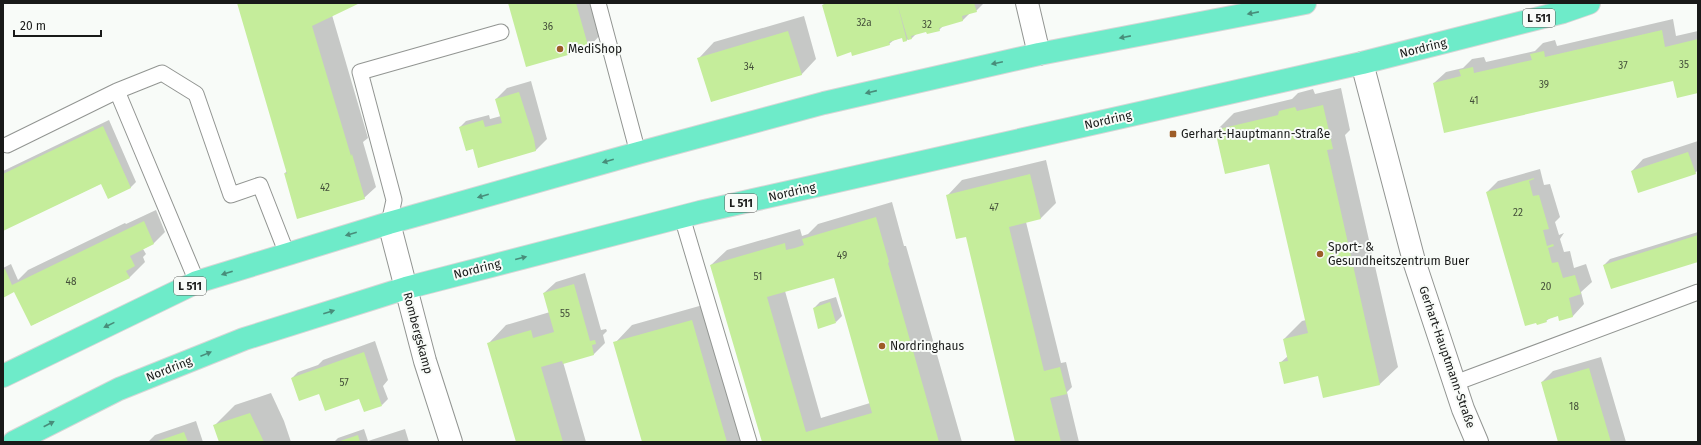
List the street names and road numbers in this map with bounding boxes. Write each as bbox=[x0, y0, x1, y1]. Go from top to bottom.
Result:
road number: L 511 bbox=[1523, 9, 1555, 27]
street label: Nordring bbox=[1398, 35, 1449, 61]
street label: Nordring bbox=[1083, 108, 1134, 132]
street label: Nordring bbox=[767, 180, 818, 204]
road number: L 511 bbox=[725, 194, 757, 212]
street label: Nordring bbox=[452, 256, 503, 282]
road number: L 511 bbox=[174, 277, 206, 295]
street label: Gerhart-Hauptmann-Straße bbox=[1416, 284, 1478, 430]
street label: Rombergskamp bbox=[400, 291, 436, 375]
street label: Nordring bbox=[144, 353, 195, 384]

